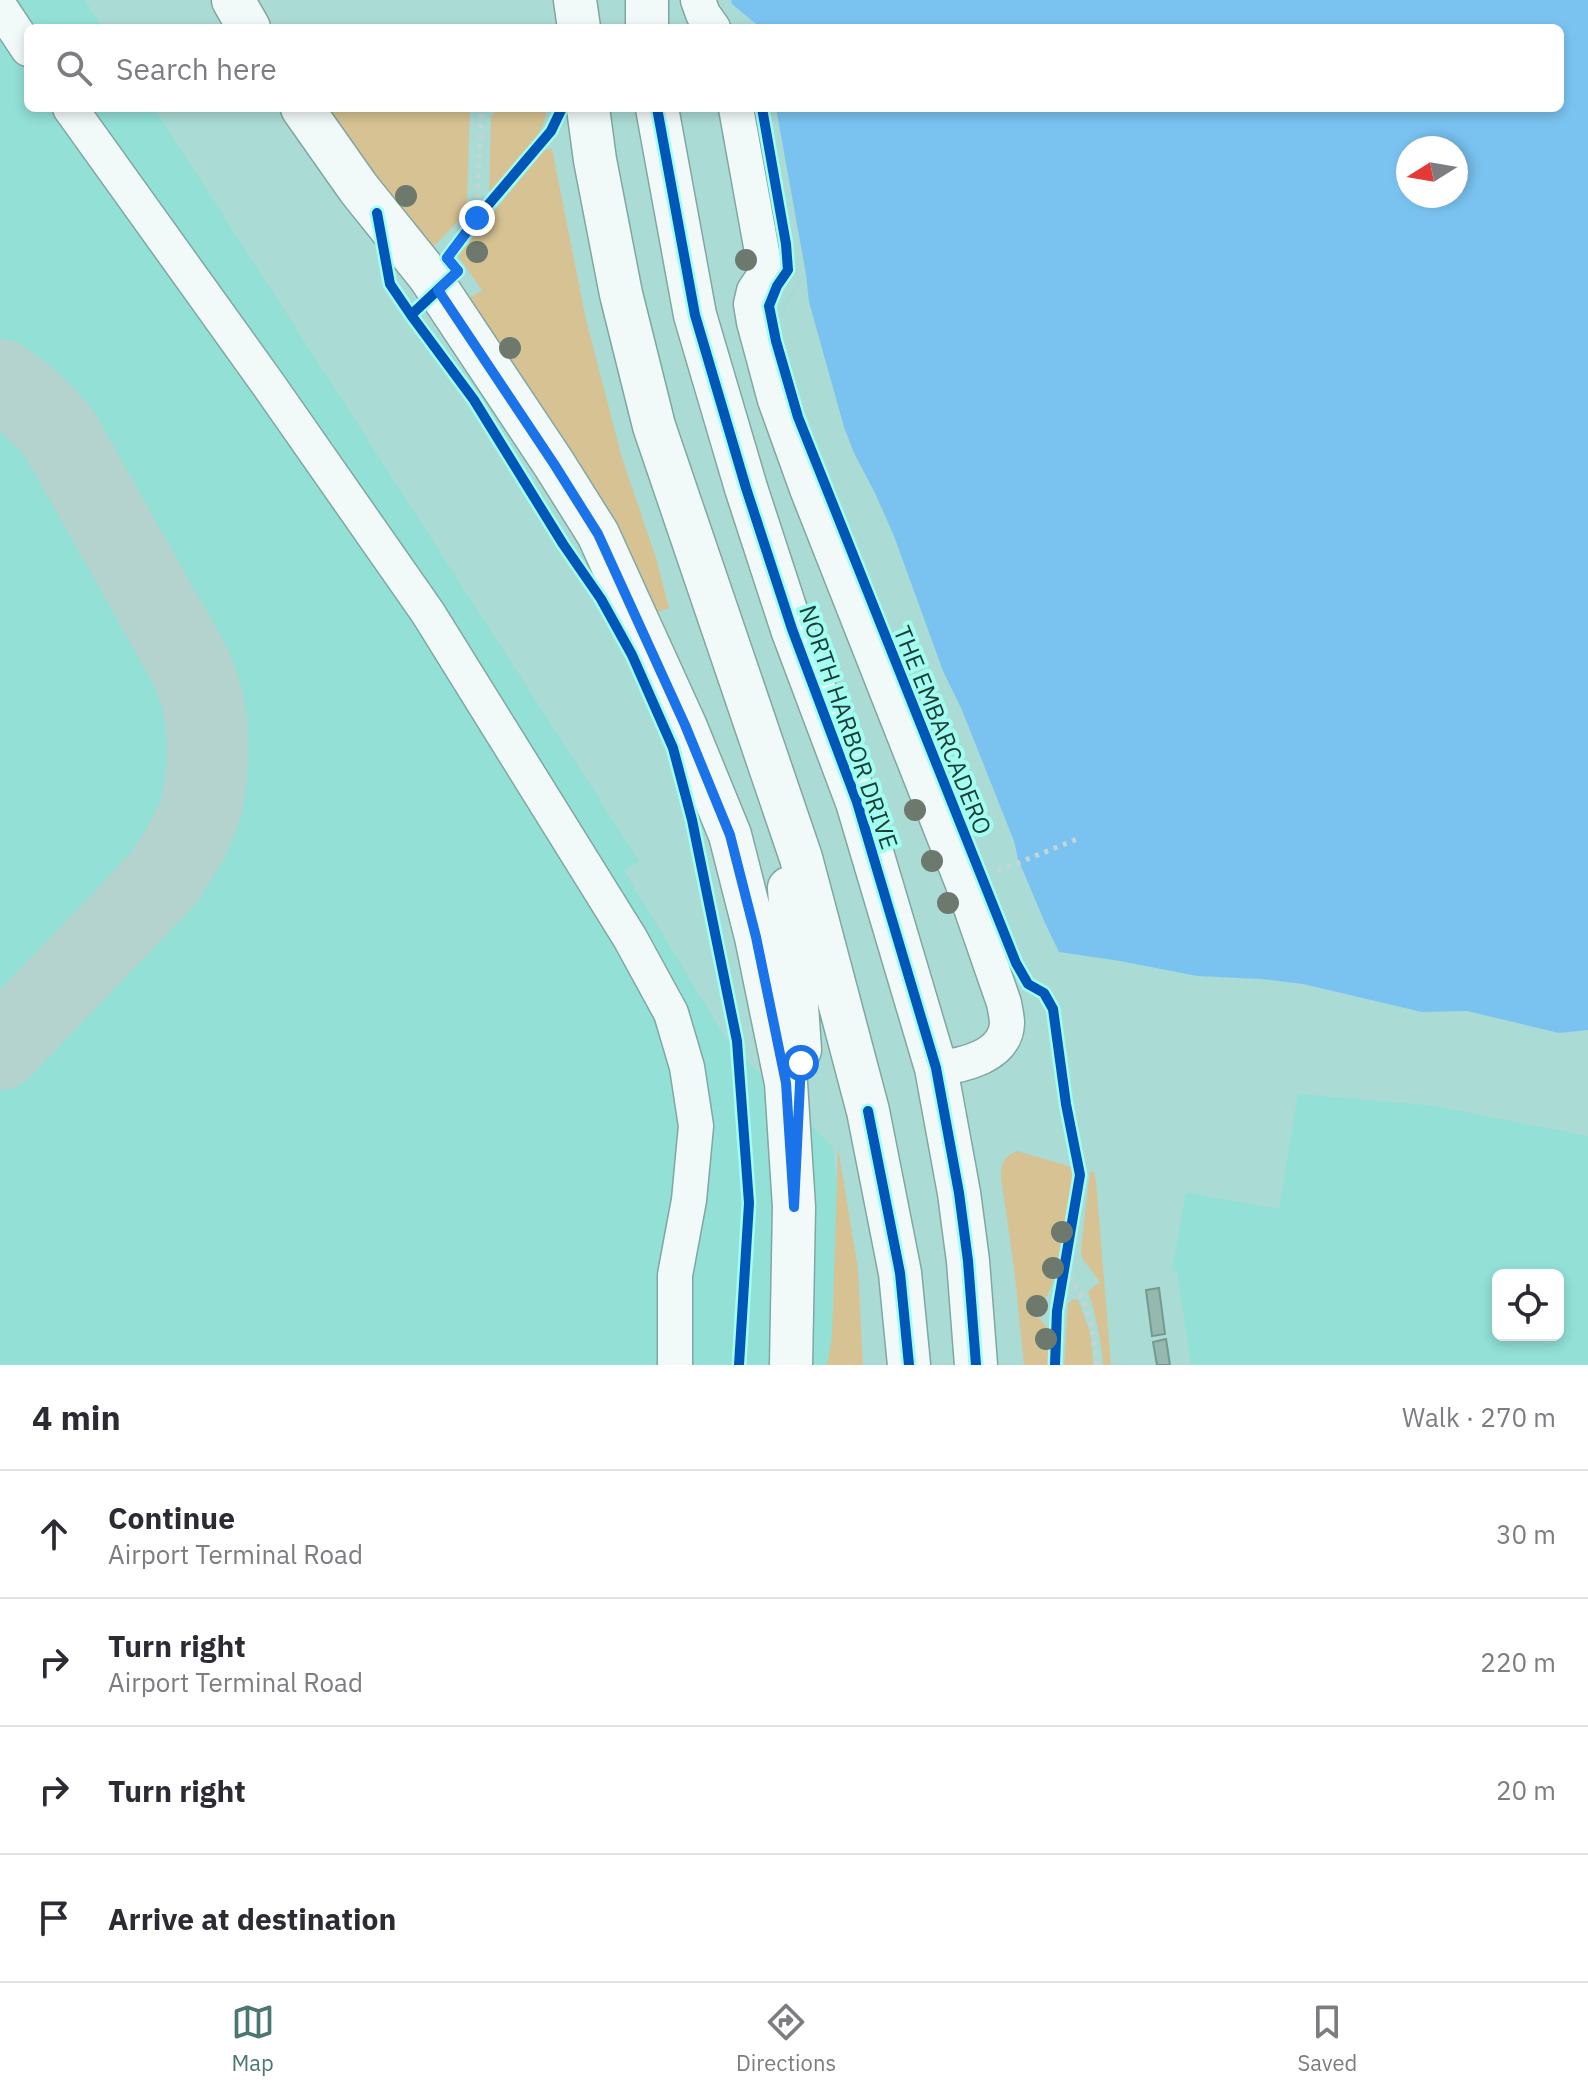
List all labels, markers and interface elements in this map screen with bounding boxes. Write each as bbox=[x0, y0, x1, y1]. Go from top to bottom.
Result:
search box bbox=[24, 24, 1564, 112]
icon: search bbox=[52, 46, 96, 90]
text: Search here bbox=[116, 49, 277, 88]
north arrow bbox=[1396, 136, 1468, 208]
route end bbox=[459, 200, 495, 236]
street label: NORTH HARBOR DRIVE bbox=[792, 601, 906, 853]
street label: THE EMBARCADERO bbox=[887, 621, 999, 839]
route start bbox=[783, 1045, 819, 1081]
map controls bbox=[1492, 1269, 1564, 1341]
button: locate bbox=[1492, 1269, 1564, 1341]
text: 4 min bbox=[32, 1395, 121, 1439]
text: Walk · 270 m bbox=[1402, 1400, 1556, 1434]
text: Continue bbox=[108, 1498, 235, 1537]
icon: ahead bbox=[32, 1512, 76, 1556]
text: 30 m bbox=[1496, 1517, 1556, 1551]
text: Airport Terminal Road bbox=[108, 1537, 363, 1571]
text: Turn right bbox=[108, 1626, 246, 1665]
icon: right bbox=[32, 1640, 76, 1684]
text: 220 m bbox=[1480, 1645, 1556, 1679]
text: Airport Terminal Road bbox=[108, 1665, 363, 1699]
icon: right bbox=[32, 1768, 76, 1812]
text: Turn right bbox=[108, 1771, 246, 1810]
text: 20 m bbox=[1496, 1773, 1556, 1807]
icon: arrive bbox=[32, 1896, 76, 1940]
text: Arrive at destination bbox=[108, 1899, 396, 1938]
tab: Map bbox=[231, 2000, 275, 2077]
tab: Directions bbox=[736, 2000, 836, 2077]
tab: Saved bbox=[1297, 2000, 1357, 2077]

